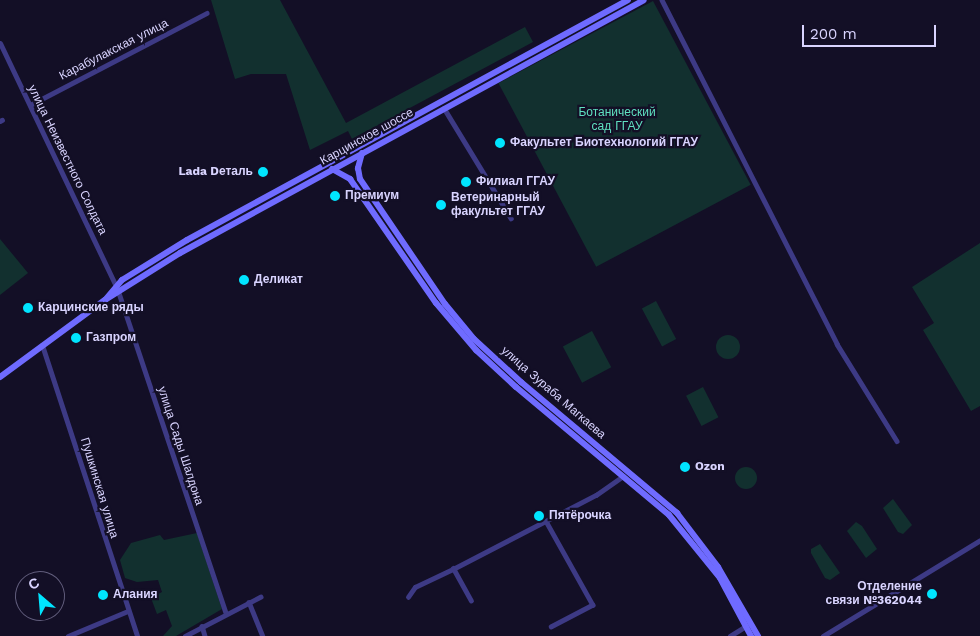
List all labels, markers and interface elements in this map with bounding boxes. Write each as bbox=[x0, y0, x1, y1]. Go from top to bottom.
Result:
scale bar bbox=[805, 15, 939, 47]
street label: Карабулакская улица bbox=[57, 16, 171, 84]
text: 200 m bbox=[810, 25, 857, 43]
street label: улица Неизвестного Солдата bbox=[24, 83, 110, 237]
street label: Карцинское шоссе bbox=[318, 105, 416, 169]
park label: Ботанический сад ГГАУ bbox=[578, 106, 656, 134]
place label: Факультет Биотехнологий ГГАУ bbox=[510, 136, 698, 150]
marker: Факультет Биотехнологий ГГАУ bbox=[494, 137, 506, 149]
place label: Lada Dеталь bbox=[178, 165, 253, 179]
marker: Lada Dеталь bbox=[257, 166, 269, 178]
place label: Филиал ГГАУ bbox=[476, 175, 555, 189]
marker: Филиал ГГАУ bbox=[460, 176, 472, 188]
place label: Премиум bbox=[345, 189, 399, 203]
marker: Премиум bbox=[329, 190, 341, 202]
place label: Ветеринарный факультет ГГАУ bbox=[451, 191, 545, 219]
marker: Ветеринарный факультет ГГАУ bbox=[435, 199, 447, 211]
place label: Деликат bbox=[254, 273, 303, 287]
marker: Деликат bbox=[238, 274, 250, 286]
place label: Карцинские ряды bbox=[38, 301, 144, 315]
marker: Карцинские ряды bbox=[22, 302, 34, 314]
place label: Газпром bbox=[86, 331, 136, 345]
marker: Газпром bbox=[70, 332, 82, 344]
street label: улица Зураба Магкаева bbox=[498, 344, 608, 442]
street label: улица Сады Шалдона bbox=[154, 385, 206, 507]
street label: Пушкинская улица bbox=[77, 436, 121, 540]
place label: Ozon bbox=[695, 460, 725, 474]
marker: Ozon bbox=[679, 461, 691, 473]
place label: Пятёрочка bbox=[549, 509, 611, 523]
marker: Пятёрочка bbox=[533, 510, 545, 522]
north arrow bbox=[15, 571, 65, 621]
text: С bbox=[26, 574, 42, 593]
place label: Отделение связи №362044 bbox=[825, 580, 922, 608]
place label: Алания bbox=[113, 588, 158, 602]
marker: Отделение связи №362044 bbox=[926, 588, 938, 600]
marker: Алания bbox=[97, 589, 109, 601]

